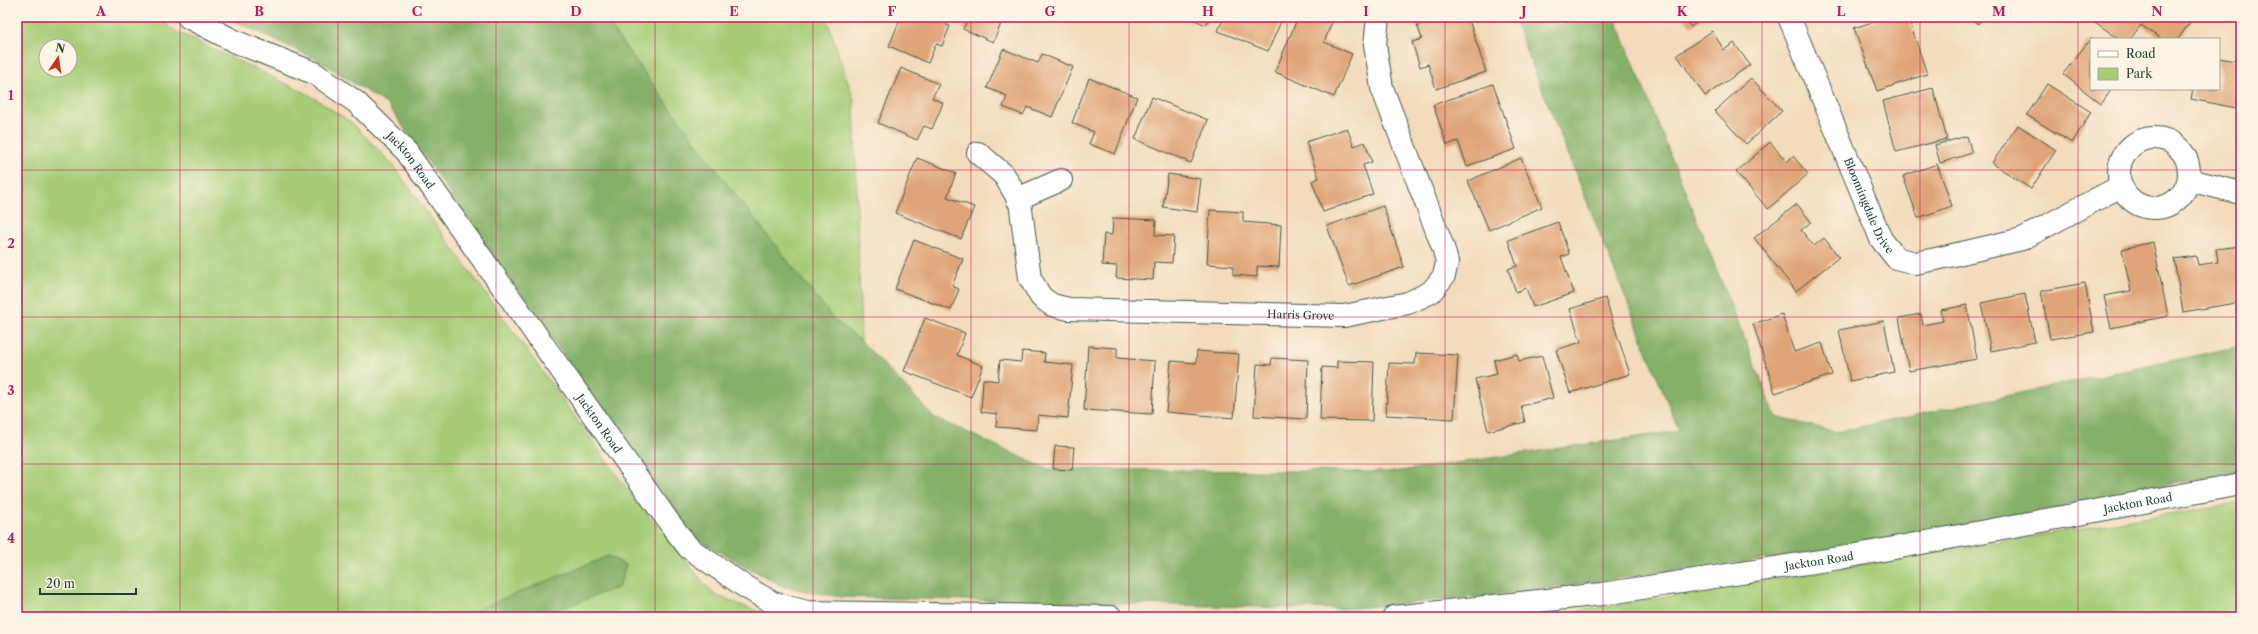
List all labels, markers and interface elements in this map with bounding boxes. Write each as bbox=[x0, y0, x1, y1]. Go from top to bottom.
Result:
text: A bbox=[95, 3, 107, 19]
text: B bbox=[254, 3, 264, 19]
text: C bbox=[412, 3, 422, 19]
text: D bbox=[570, 3, 582, 19]
text: E bbox=[729, 3, 739, 19]
text: F bbox=[888, 3, 897, 19]
text: G bbox=[1044, 3, 1056, 19]
text: H bbox=[1202, 3, 1214, 19]
text: I bbox=[1363, 3, 1369, 19]
text: J bbox=[1519, 3, 1527, 19]
text: K bbox=[1677, 3, 1688, 19]
text: L bbox=[1837, 3, 1846, 19]
text: M bbox=[1992, 3, 2006, 19]
text: N bbox=[2151, 3, 2163, 19]
north arrow bbox=[38, 38, 78, 78]
legend bbox=[2090, 38, 2220, 90]
text: N bbox=[54, 40, 67, 56]
text: Road bbox=[2126, 46, 2156, 61]
text: Park bbox=[2126, 66, 2153, 81]
text: 1 bbox=[8, 87, 14, 103]
street label: Jackton Road bbox=[382, 127, 438, 192]
street label: Bloomingdale Drive bbox=[1841, 156, 1897, 257]
text: 2 bbox=[7, 235, 15, 251]
street label: Harris Grove bbox=[1267, 307, 1335, 323]
text: 3 bbox=[7, 382, 15, 398]
street label: Jackton Road bbox=[572, 389, 625, 456]
street label: Jackton Road bbox=[2101, 490, 2174, 517]
text: 4 bbox=[7, 530, 15, 546]
street label: Jackton Road bbox=[1782, 549, 1855, 574]
scale bar bbox=[40, 570, 136, 596]
text: 20 m bbox=[46, 576, 75, 591]

